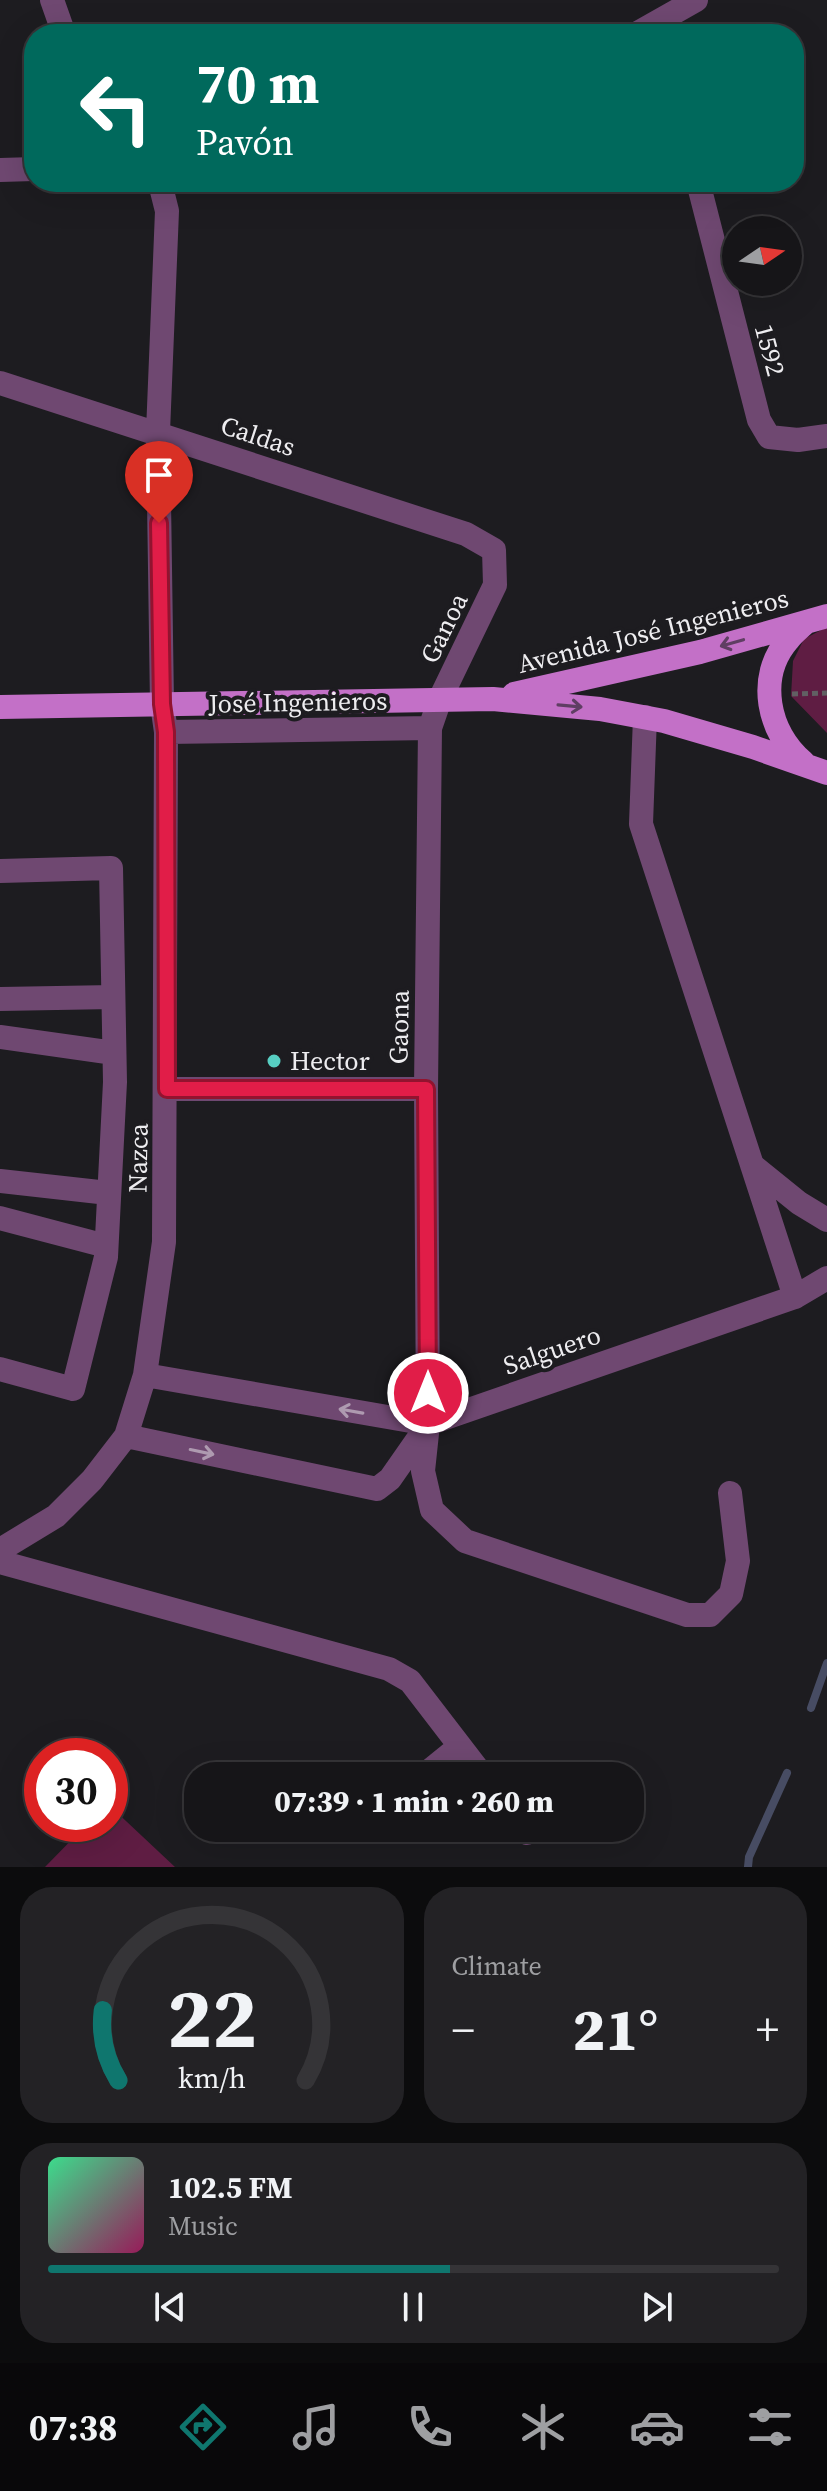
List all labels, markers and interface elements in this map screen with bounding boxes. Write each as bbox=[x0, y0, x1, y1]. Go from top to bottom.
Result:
text: 70 m bbox=[196, 45, 319, 122]
icon: left bbox=[64, 56, 168, 160]
text: Pavón bbox=[196, 118, 294, 167]
north arrow bbox=[722, 216, 802, 296]
map controls bbox=[722, 216, 802, 296]
street label: 1592 bbox=[746, 320, 794, 380]
street label: Caldas bbox=[216, 407, 300, 465]
pin bbox=[125, 441, 193, 523]
icon: arrive bbox=[137, 453, 181, 497]
street label: Avenida José Ingenieros bbox=[514, 580, 792, 682]
street label: Ganoa bbox=[412, 586, 477, 669]
one-way arrow bbox=[719, 636, 745, 651]
street label: José Ingenieros bbox=[207, 682, 388, 722]
one-way arrow bbox=[556, 699, 583, 714]
street label: Gaona bbox=[380, 989, 418, 1064]
place label: Hector bbox=[290, 1043, 370, 1079]
marker: Hector bbox=[265, 1052, 283, 1070]
street label: Nazca bbox=[119, 1122, 157, 1193]
street label: Salguero bbox=[499, 1317, 605, 1383]
position arrow bbox=[386, 1351, 470, 1435]
one-way arrow bbox=[339, 1402, 364, 1417]
one-way arrow bbox=[189, 1445, 215, 1460]
speed limit sign: 30 bbox=[24, 1738, 128, 1842]
text: 07:39 · 1 min · 260 m bbox=[274, 1781, 554, 1822]
text: Climate bbox=[452, 1948, 542, 1984]
text: 22 bbox=[167, 1961, 257, 2075]
text: 21° bbox=[572, 1988, 658, 2070]
text: − bbox=[452, 1999, 475, 2060]
text: + bbox=[756, 1999, 779, 2060]
text: km/h bbox=[178, 2058, 246, 2098]
text: 102.5 FM bbox=[168, 2167, 293, 2208]
text: Music bbox=[168, 2208, 238, 2244]
icon: previous bbox=[148, 2285, 192, 2329]
icon: pause bbox=[391, 2285, 435, 2329]
icon: next bbox=[635, 2285, 679, 2329]
icon: directions bbox=[175, 2399, 231, 2455]
icon: music bbox=[288, 2399, 344, 2455]
icon: phone bbox=[402, 2399, 458, 2455]
icon: climate bbox=[515, 2399, 571, 2455]
icon: car bbox=[629, 2399, 685, 2455]
icon: filters bbox=[742, 2399, 798, 2455]
text: 07:38 bbox=[29, 2403, 118, 2452]

